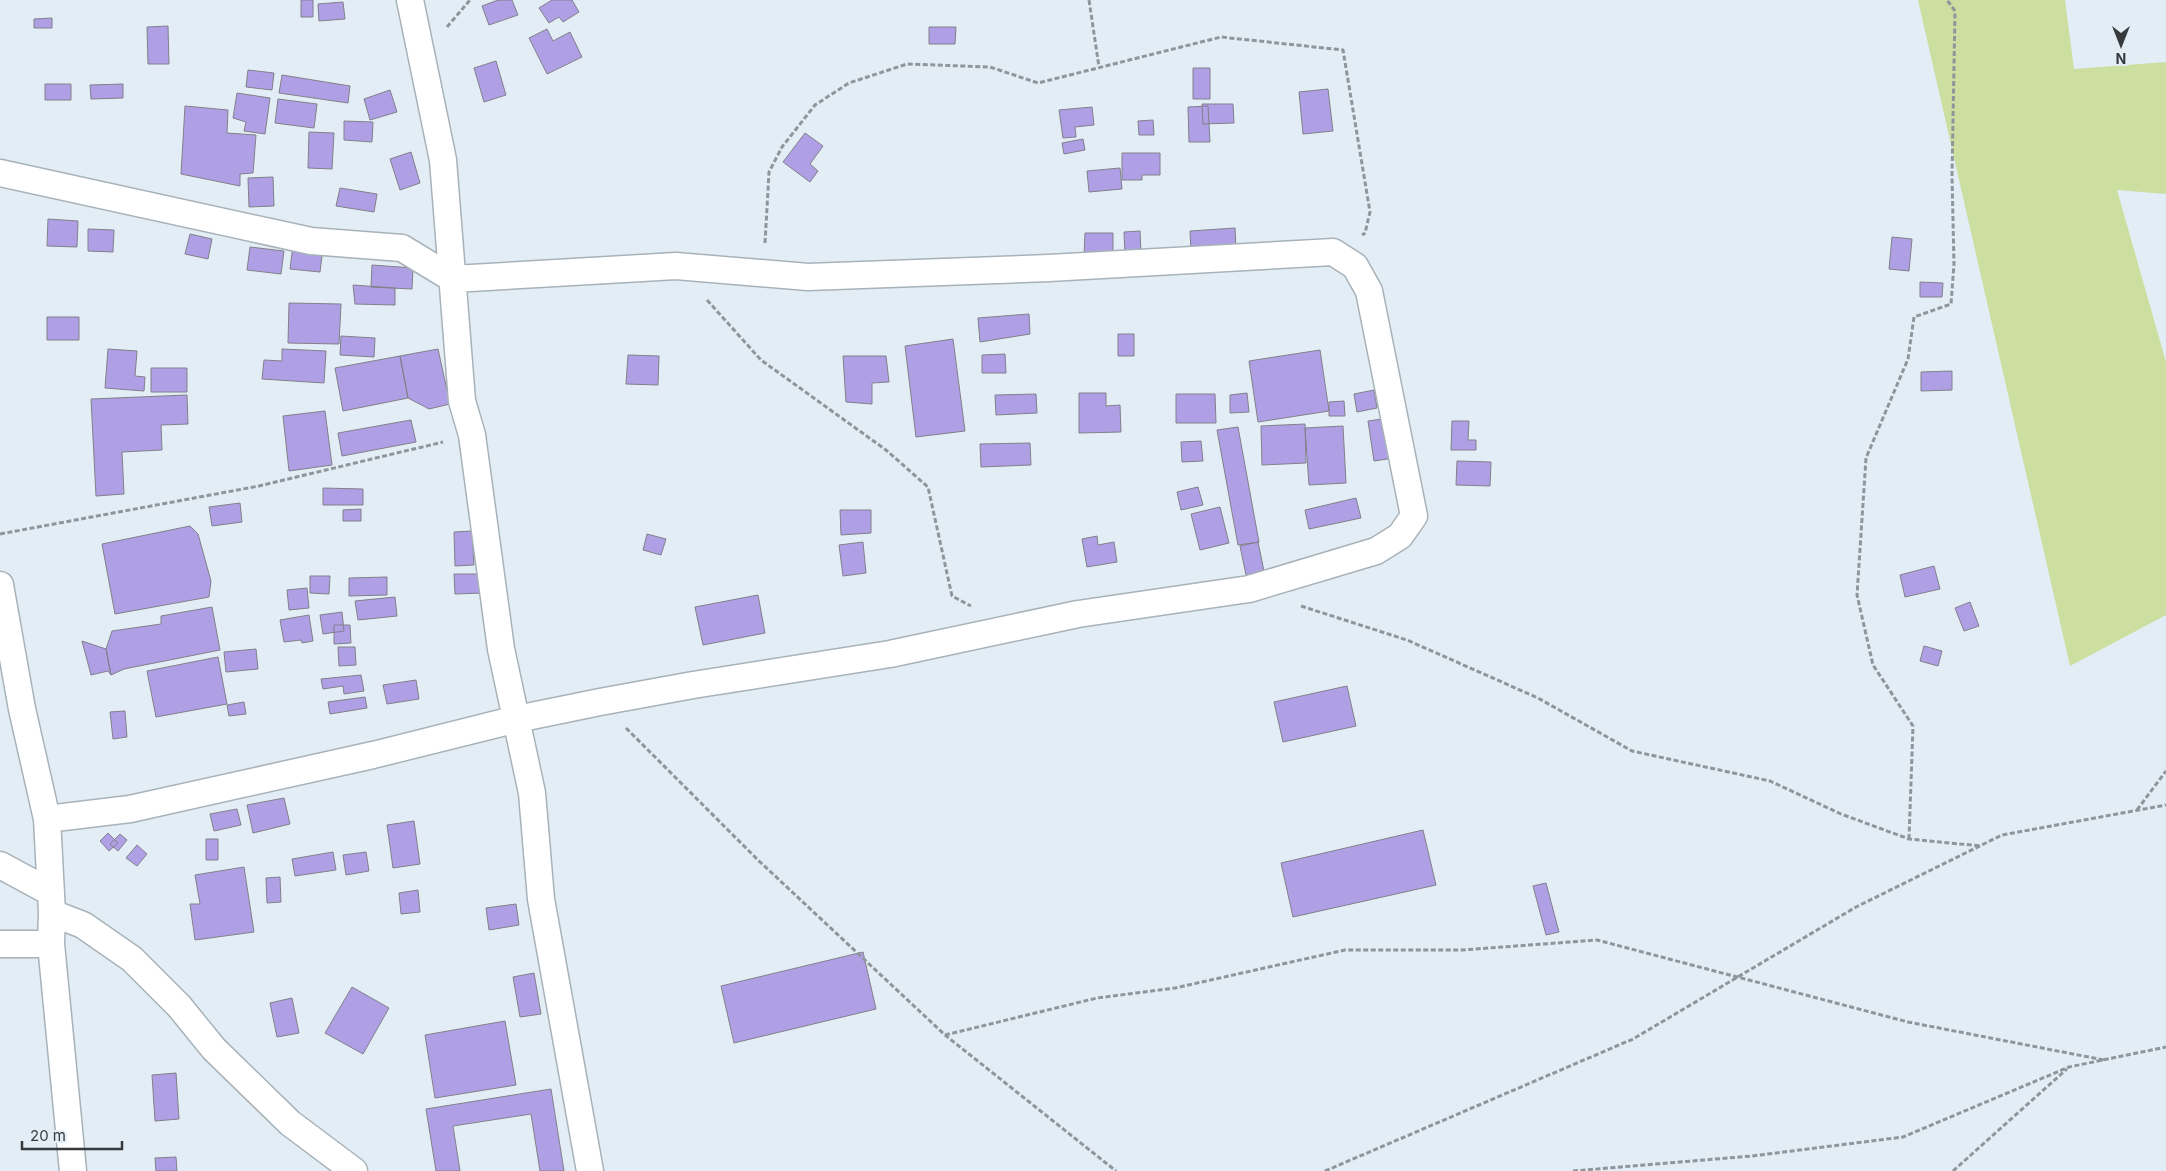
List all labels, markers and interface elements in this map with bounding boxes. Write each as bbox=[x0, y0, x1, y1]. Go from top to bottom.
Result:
north arrow bbox=[2096, 20, 2146, 70]
text: N bbox=[2116, 50, 2126, 67]
scale bar bbox=[22, 1118, 122, 1150]
text: 20 m bbox=[30, 1126, 66, 1145]

